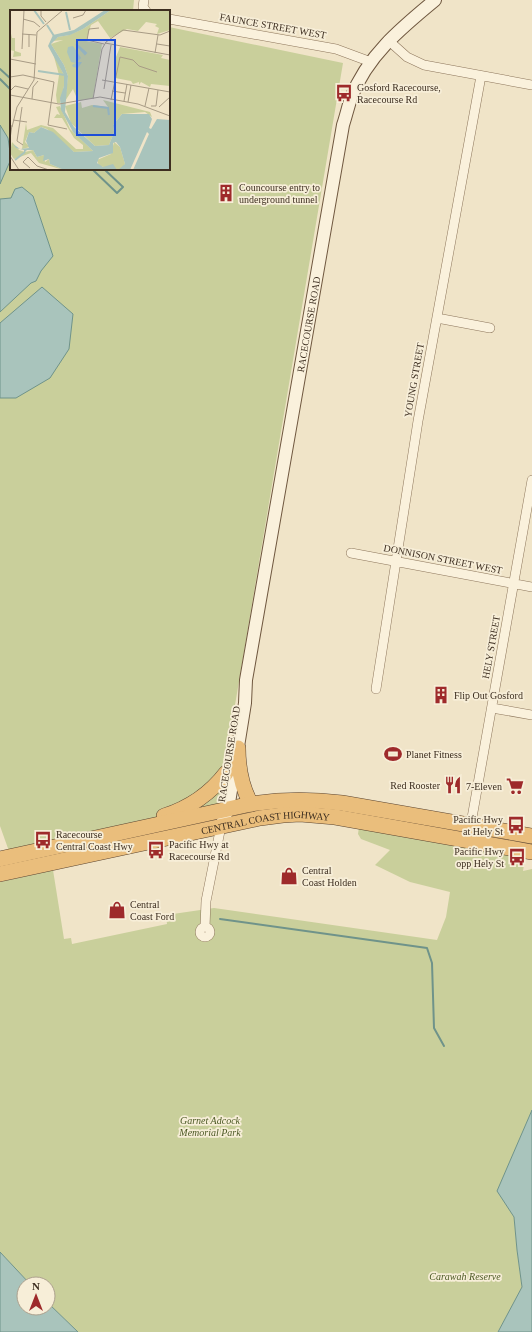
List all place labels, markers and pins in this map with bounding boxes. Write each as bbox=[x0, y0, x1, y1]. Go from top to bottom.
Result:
place label: Gosford Racecourse, Racecourse Rd bbox=[357, 82, 441, 105]
bus stop icon: Gosford Racecourse, Racecourse Rd bbox=[334, 83, 354, 103]
place label: Councourse entry to underground tunnel bbox=[239, 182, 320, 205]
building icon: Councourse entry to underground tunnel bbox=[216, 183, 236, 203]
building icon: Flip Out Gosford bbox=[431, 685, 451, 705]
place label: Flip Out Gosford bbox=[454, 690, 523, 701]
sports icon: Planet Fitness bbox=[383, 744, 403, 764]
place label: Planet Fitness bbox=[406, 749, 462, 760]
restaurant icon: Red Rooster bbox=[443, 775, 463, 795]
supermarket icon: 7-Eleven bbox=[505, 776, 525, 796]
place label: Red Rooster bbox=[390, 780, 441, 791]
place label: 7-Eleven bbox=[466, 781, 502, 792]
place label: Pacific Hwy at Hely St bbox=[453, 814, 503, 837]
bus stop icon: Pacific Hwy at Hely St bbox=[506, 815, 526, 835]
place label: Racecourse Central Coast Hwy bbox=[56, 829, 133, 852]
bus stop icon: Racecourse Central Coast Hwy bbox=[33, 830, 53, 850]
place label: Pacific Hwy at Racecourse Rd bbox=[169, 839, 229, 862]
bus stop icon: Pacific Hwy at Racecourse Rd bbox=[146, 840, 166, 860]
place label: Pacific Hwy opp Hely St bbox=[454, 846, 504, 869]
bus stop icon: Pacific Hwy opp Hely St bbox=[507, 847, 527, 867]
place label: Central Coast Holden bbox=[302, 865, 357, 888]
shop icon: Central Coast Holden bbox=[279, 866, 299, 886]
place label: Central Coast Ford bbox=[130, 899, 174, 922]
shop icon: Central Coast Ford bbox=[107, 900, 127, 920]

